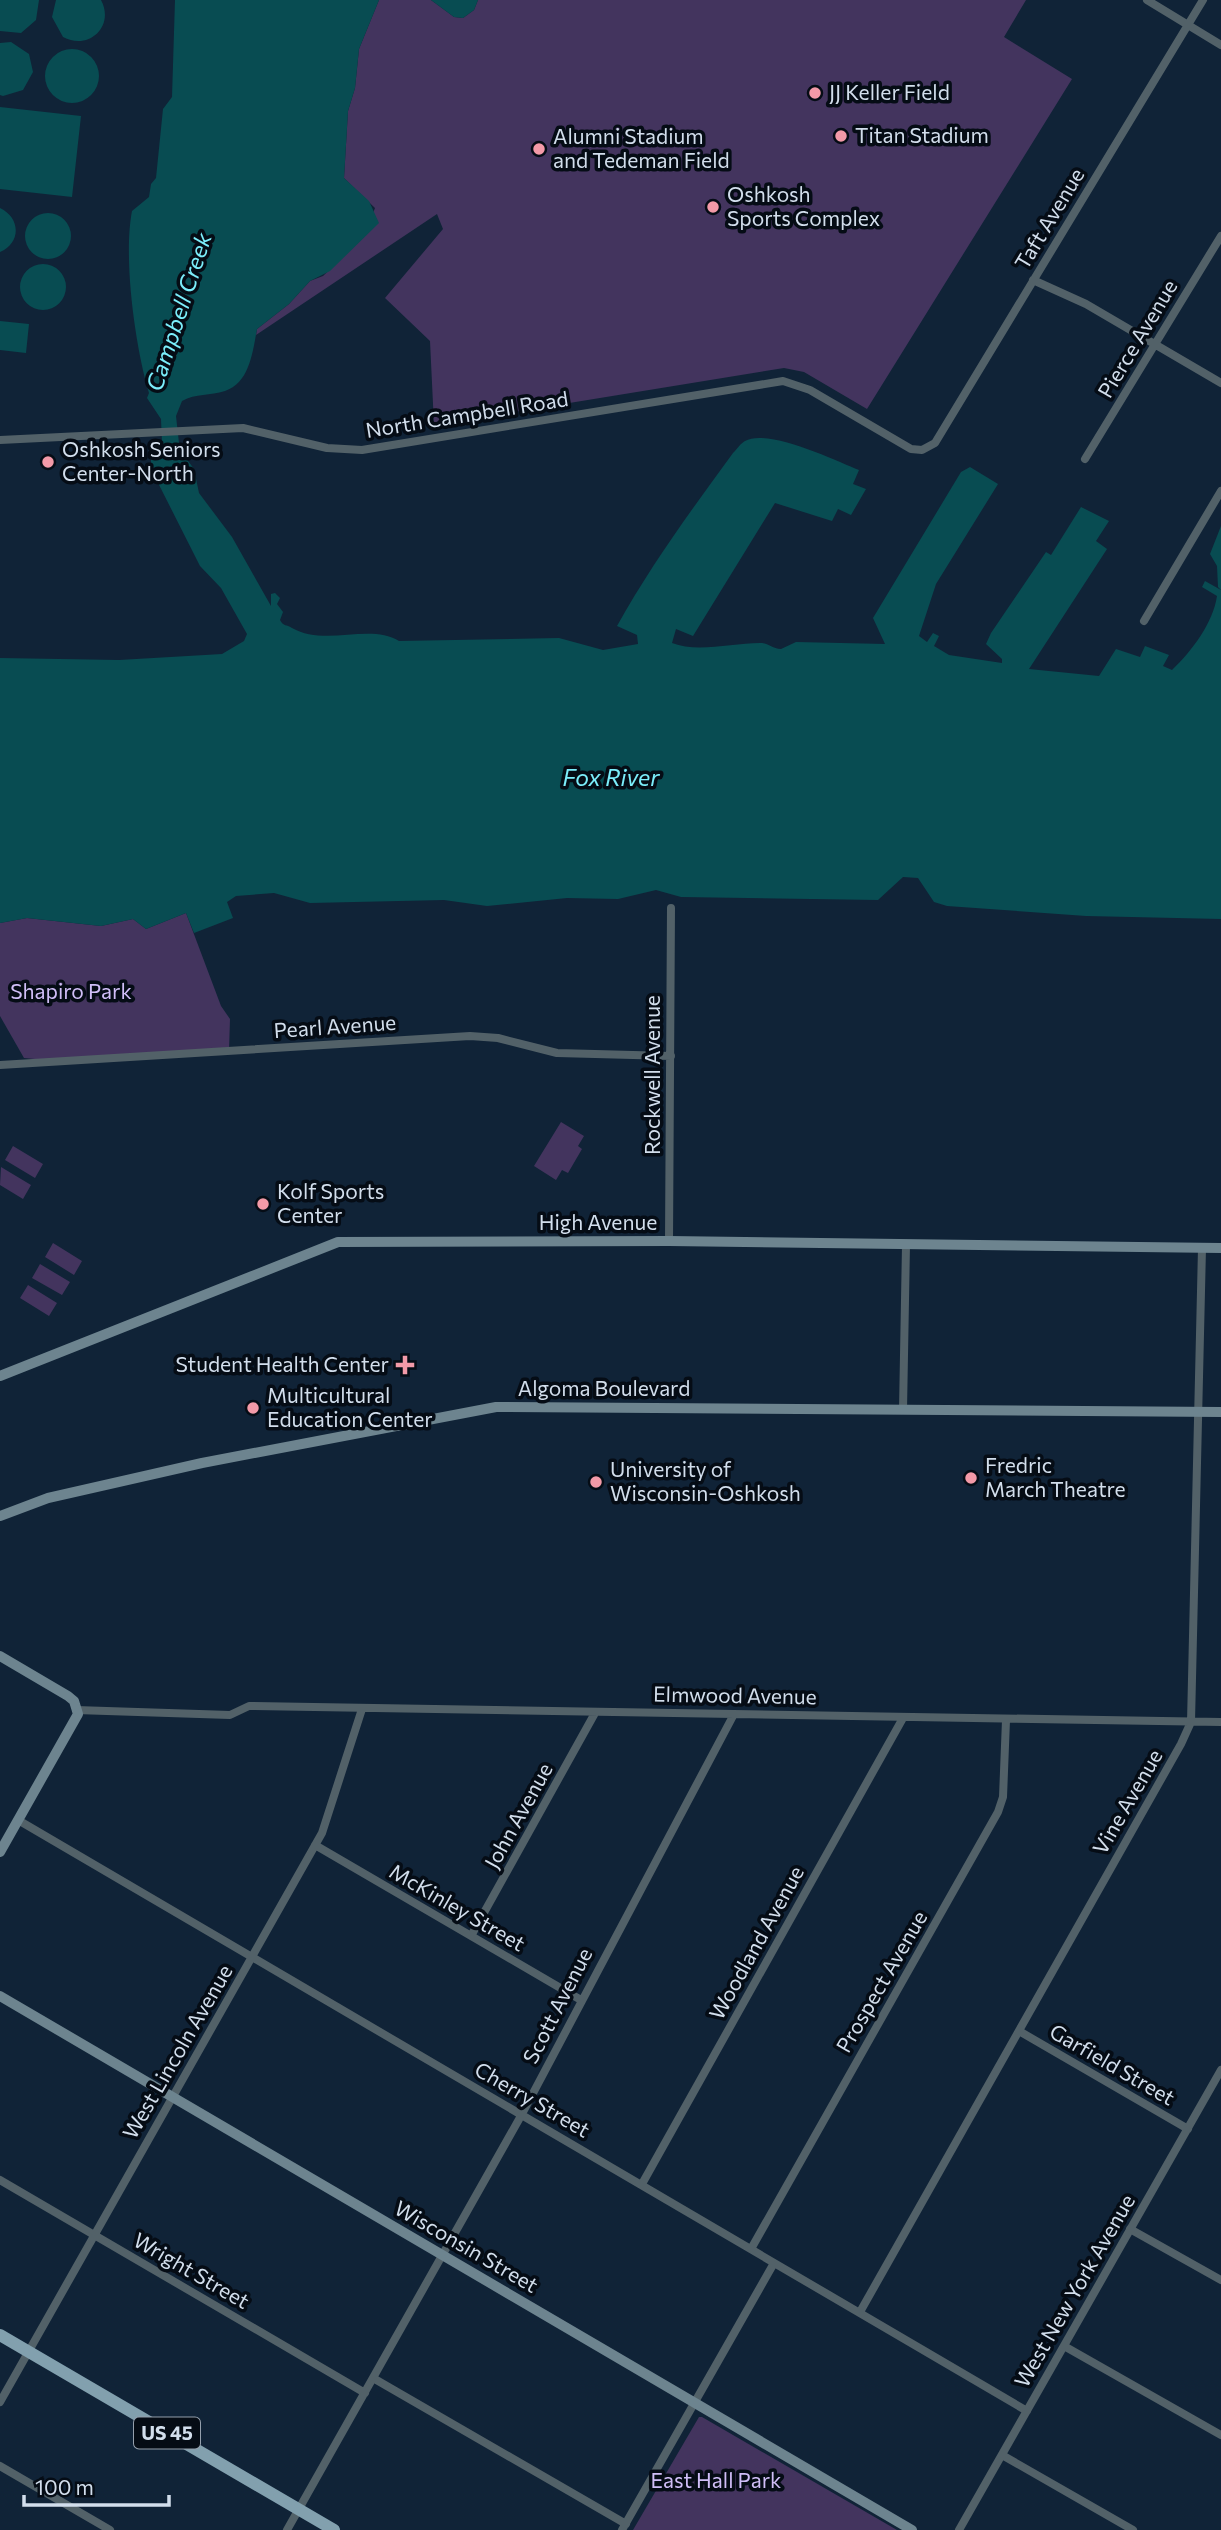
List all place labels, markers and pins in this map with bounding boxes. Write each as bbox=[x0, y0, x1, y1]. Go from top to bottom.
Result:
place label: JJ Keller Field bbox=[829, 79, 950, 104]
marker: JJ Keller Field bbox=[807, 85, 823, 101]
place label: Titan Stadium bbox=[855, 122, 989, 147]
place label: Alumni Stadium and Tedeman Field bbox=[553, 123, 730, 172]
marker: Titan Stadium bbox=[833, 128, 849, 144]
marker: Alumni Stadium and Tedeman Field bbox=[531, 141, 547, 157]
place label: Oshkosh Sports Complex bbox=[727, 181, 880, 230]
marker: Oshkosh Sports Complex bbox=[705, 199, 721, 215]
place label: Oshkosh Seniors Center-North bbox=[62, 436, 221, 485]
marker: Oshkosh Seniors Center-North bbox=[40, 454, 56, 470]
place label: Kolf Sports Center bbox=[277, 1178, 384, 1227]
marker: Kolf Sports Center bbox=[255, 1196, 271, 1212]
place label: Student Health Center bbox=[175, 1351, 389, 1376]
marker: Student Health Center bbox=[395, 1355, 415, 1375]
place label: Multicultural Education Center bbox=[267, 1382, 433, 1431]
marker: Multicultural Education Center bbox=[245, 1400, 261, 1416]
place label: Fredric March Theatre bbox=[985, 1452, 1126, 1501]
place label: University of Wisconsin-Oshkosh bbox=[610, 1456, 801, 1505]
marker: Fredric March Theatre bbox=[963, 1470, 979, 1486]
marker: University of Wisconsin-Oshkosh bbox=[588, 1474, 604, 1490]

